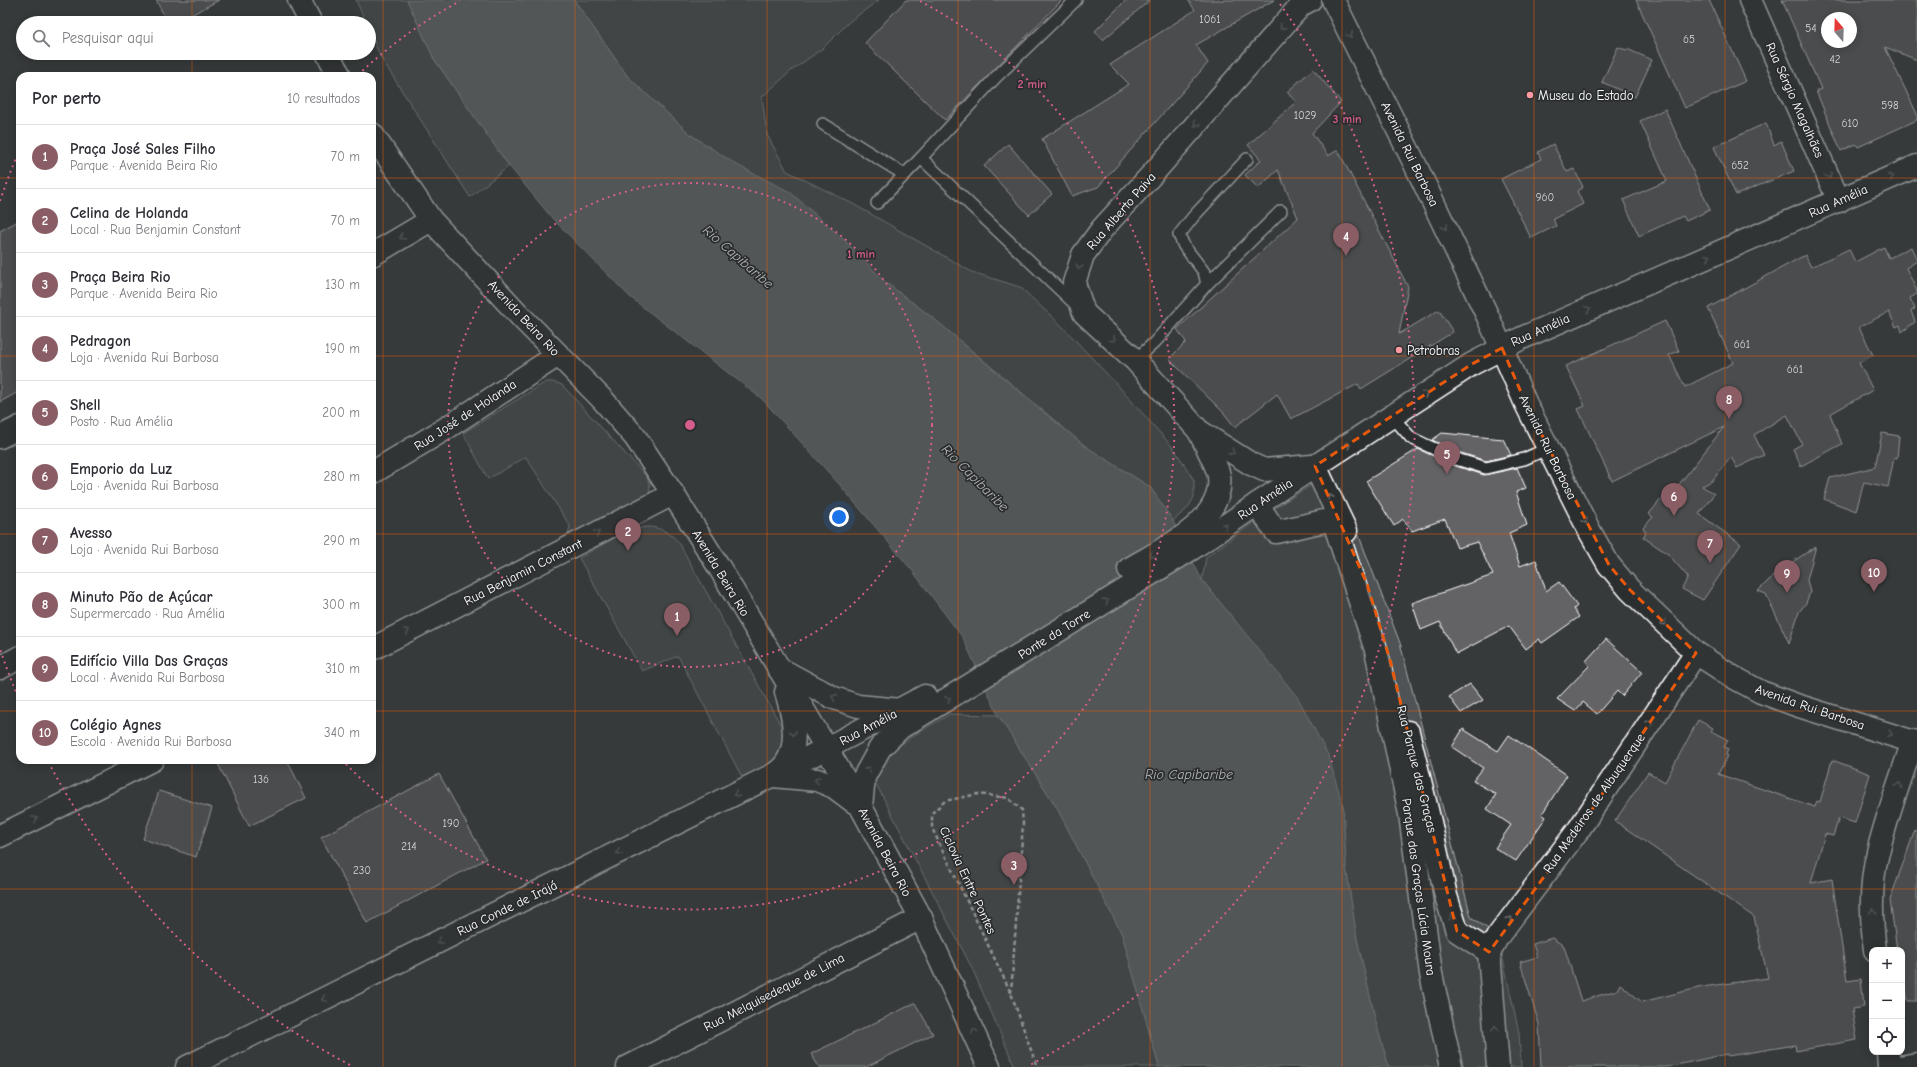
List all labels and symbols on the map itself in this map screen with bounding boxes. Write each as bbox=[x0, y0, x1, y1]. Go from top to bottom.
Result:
north arrow bbox=[1821, 12, 1857, 48]
house number: 1061 bbox=[1199, 13, 1221, 26]
one-way arrow bbox=[1280, 22, 1287, 29]
house number: 54 bbox=[1805, 22, 1817, 35]
one-way arrow bbox=[1345, 31, 1353, 38]
house number: 65 bbox=[1683, 33, 1695, 46]
street label: Rua Sérgio Magalhães bbox=[1763, 40, 1827, 160]
house number: 42 bbox=[1829, 53, 1841, 66]
text: 2 min bbox=[1017, 77, 1047, 91]
place label: Museu do Estado bbox=[1538, 88, 1634, 103]
marker: Museu do Estado bbox=[1525, 90, 1535, 100]
street label: Avenida Rui Barbosa bbox=[1378, 99, 1442, 209]
house number: 598 bbox=[1881, 99, 1899, 112]
house number: 1029 bbox=[1294, 109, 1316, 122]
text: 3 min bbox=[1332, 112, 1362, 126]
house number: 610 bbox=[1841, 117, 1859, 130]
one-way arrow bbox=[1193, 119, 1200, 126]
house number: 652 bbox=[1731, 159, 1749, 172]
street label: Rua Alberto Paiva bbox=[1083, 169, 1159, 253]
one-way arrow bbox=[1824, 172, 1832, 180]
one-way arrow bbox=[1887, 174, 1894, 182]
street label: Rua Amélia bbox=[1806, 181, 1870, 221]
house number: 960 bbox=[1536, 191, 1554, 204]
water label: Rio Capibaribe bbox=[699, 222, 777, 292]
pin: 4 bbox=[1333, 223, 1359, 256]
one-way arrow bbox=[1440, 223, 1448, 230]
one-way arrow bbox=[399, 233, 406, 240]
text: 1 min bbox=[847, 247, 875, 261]
one-way arrow bbox=[1704, 254, 1711, 262]
one-way arrow bbox=[1075, 264, 1084, 271]
street label: Avenida Beira Rio bbox=[485, 277, 563, 359]
one-way arrow bbox=[1584, 306, 1592, 314]
street label: Rua Amélia bbox=[1508, 310, 1572, 350]
one-way arrow bbox=[1108, 334, 1116, 342]
house number: 661 bbox=[1734, 338, 1750, 351]
place label: Petrobras bbox=[1407, 343, 1460, 358]
marker: Petrobras bbox=[1394, 345, 1404, 355]
house number: 661 bbox=[1787, 363, 1803, 376]
street label: Rua José de Holanda bbox=[411, 376, 519, 454]
pin: 8 bbox=[1716, 386, 1742, 419]
one-way arrow bbox=[1420, 392, 1427, 399]
street label: Avenida Rui Barbosa bbox=[1516, 392, 1580, 502]
centre of rings bbox=[683, 418, 697, 432]
water label: Rio Capibaribe bbox=[938, 441, 1012, 515]
pin: 5 bbox=[1434, 441, 1460, 474]
one-way arrow bbox=[1344, 442, 1351, 449]
one-way arrow bbox=[1228, 447, 1235, 455]
street label: Rua Amélia bbox=[1235, 475, 1295, 523]
pin: 6 bbox=[1661, 483, 1687, 516]
one-way arrow bbox=[1327, 494, 1335, 501]
your location bbox=[829, 507, 849, 527]
one-way arrow bbox=[1580, 516, 1587, 524]
pin: 2 bbox=[615, 518, 641, 551]
one-way arrow bbox=[1221, 523, 1228, 531]
street label: Avenida Beira Rio bbox=[689, 527, 753, 619]
one-way arrow bbox=[593, 530, 600, 538]
pin: 7 bbox=[1697, 530, 1723, 563]
street label: Rua Benjamin Constant bbox=[461, 535, 586, 608]
one-way arrow bbox=[1149, 550, 1156, 557]
pin: 10 bbox=[1861, 559, 1887, 592]
pin: 9 bbox=[1774, 560, 1800, 593]
one-way arrow bbox=[1102, 599, 1109, 606]
pin: 1 bbox=[664, 603, 690, 636]
street label: Ponte da Torre bbox=[1015, 606, 1093, 662]
one-way arrow bbox=[1659, 618, 1666, 625]
one-way arrow bbox=[403, 628, 410, 636]
street label: Avenida Rui Barbosa bbox=[1753, 681, 1867, 733]
one-way arrow bbox=[831, 694, 838, 702]
one-way arrow bbox=[943, 697, 950, 704]
street label: Rua Parque das Graças bbox=[1394, 704, 1440, 834]
street label: Rua Amélia bbox=[837, 706, 899, 748]
one-way arrow bbox=[1645, 719, 1652, 726]
one-way arrow bbox=[1886, 729, 1893, 738]
one-way arrow bbox=[788, 730, 797, 736]
street label: Rua Medeiros de Albuquerque bbox=[1540, 730, 1648, 876]
one-way arrow bbox=[863, 766, 871, 774]
water label: Rio Capibaribe bbox=[1145, 766, 1233, 783]
house number: 136 bbox=[253, 773, 269, 786]
one-way arrow bbox=[813, 777, 820, 785]
one-way arrow bbox=[1894, 781, 1903, 788]
one-way arrow bbox=[732, 789, 740, 797]
street label: Parque das Graças Lúcia Moura bbox=[1399, 797, 1439, 977]
street label: Avenida Beira Rio bbox=[855, 805, 915, 899]
one-way arrow bbox=[31, 816, 38, 824]
house number: 190 bbox=[443, 817, 459, 830]
street label: Ciclovia Entre Pontes bbox=[937, 824, 999, 936]
house number: 214 bbox=[401, 840, 417, 853]
one-way arrow bbox=[616, 847, 624, 855]
pin: 3 bbox=[1001, 852, 1027, 885]
house number: 230 bbox=[353, 864, 371, 877]
street label: Rua Conde de Irajá bbox=[455, 877, 559, 939]
one-way arrow bbox=[1869, 908, 1877, 914]
one-way arrow bbox=[1448, 913, 1457, 920]
one-way arrow bbox=[1506, 916, 1513, 923]
one-way arrow bbox=[437, 936, 444, 944]
street label: Rua Melquisedeque de Lima bbox=[701, 950, 847, 1034]
one-way arrow bbox=[320, 994, 328, 1002]
one-way arrow bbox=[1490, 1025, 1499, 1031]
one-way arrow bbox=[970, 1028, 978, 1035]

